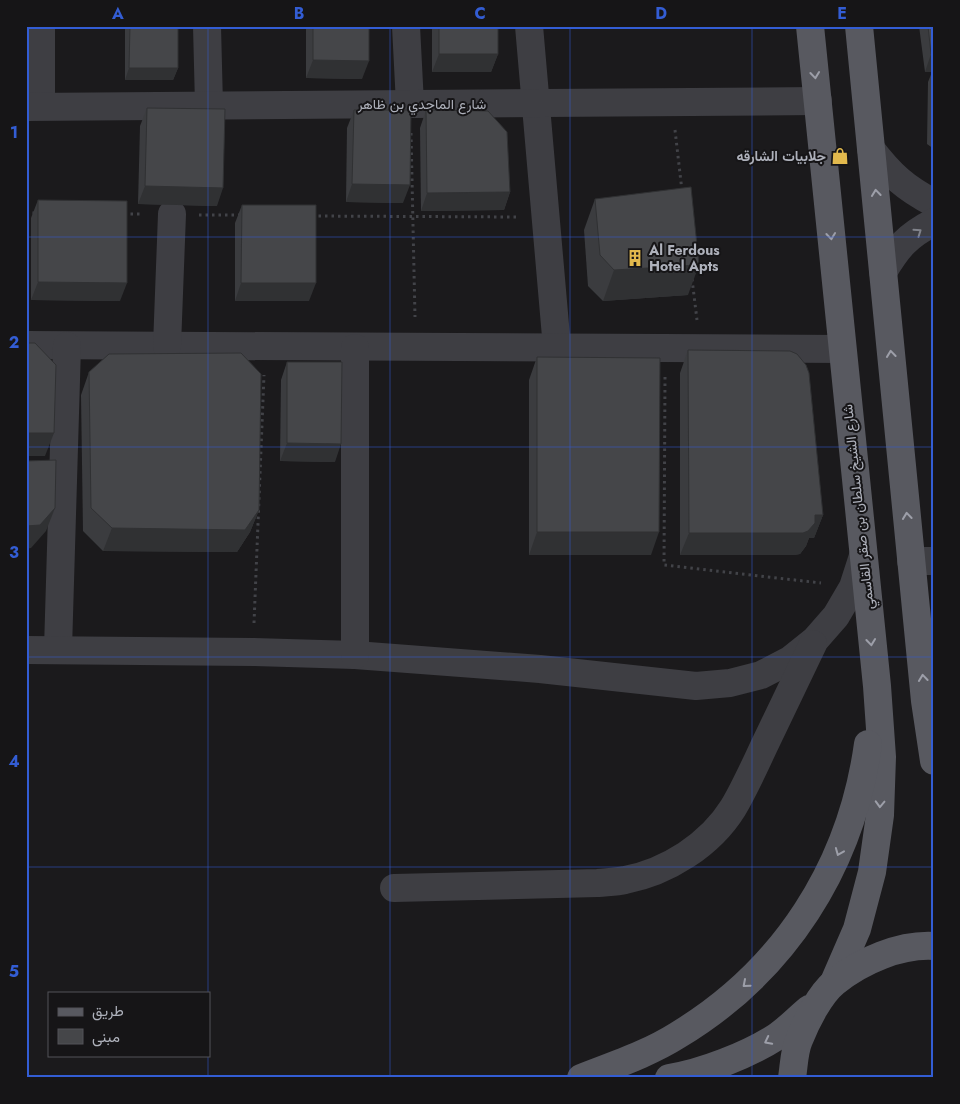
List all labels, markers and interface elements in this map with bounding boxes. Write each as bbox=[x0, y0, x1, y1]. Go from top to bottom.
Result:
text: A bbox=[111, 2, 124, 25]
text: B bbox=[294, 2, 304, 25]
text: C bbox=[474, 2, 486, 25]
text: D bbox=[655, 2, 667, 25]
text: E bbox=[837, 2, 847, 25]
one-way arrow bbox=[809, 71, 820, 79]
street label: شارع الماجدي بن ظاهر bbox=[357, 94, 486, 116]
text: 1 bbox=[10, 121, 18, 144]
place label: جلابيات الشارقه bbox=[736, 146, 826, 166]
shop icon: جلابيات الشارقه bbox=[830, 146, 850, 166]
one-way arrow bbox=[870, 188, 881, 196]
one-way arrow bbox=[912, 229, 921, 238]
one-way arrow bbox=[825, 233, 836, 241]
place label: Al Ferdous Hotel Apts bbox=[648, 240, 720, 276]
building icon: Al Ferdous Hotel Apts bbox=[625, 248, 645, 268]
text: 2 bbox=[9, 331, 19, 354]
one-way arrow bbox=[886, 350, 897, 358]
street label: شارع الشيخ سلطان بن صقر القاسمي bbox=[837, 403, 881, 611]
one-way arrow bbox=[902, 512, 913, 520]
text: 3 bbox=[9, 541, 19, 564]
one-way arrow bbox=[865, 638, 876, 646]
one-way arrow bbox=[918, 674, 929, 682]
text: 4 bbox=[8, 750, 20, 773]
one-way arrow bbox=[875, 800, 885, 808]
one-way arrow bbox=[835, 847, 845, 856]
text: 5 bbox=[9, 960, 19, 983]
one-way arrow bbox=[742, 978, 751, 987]
legend bbox=[48, 992, 210, 1056]
text: طريق bbox=[92, 1000, 124, 1022]
text: مبنى bbox=[92, 1026, 120, 1048]
one-way arrow bbox=[764, 1035, 773, 1045]

